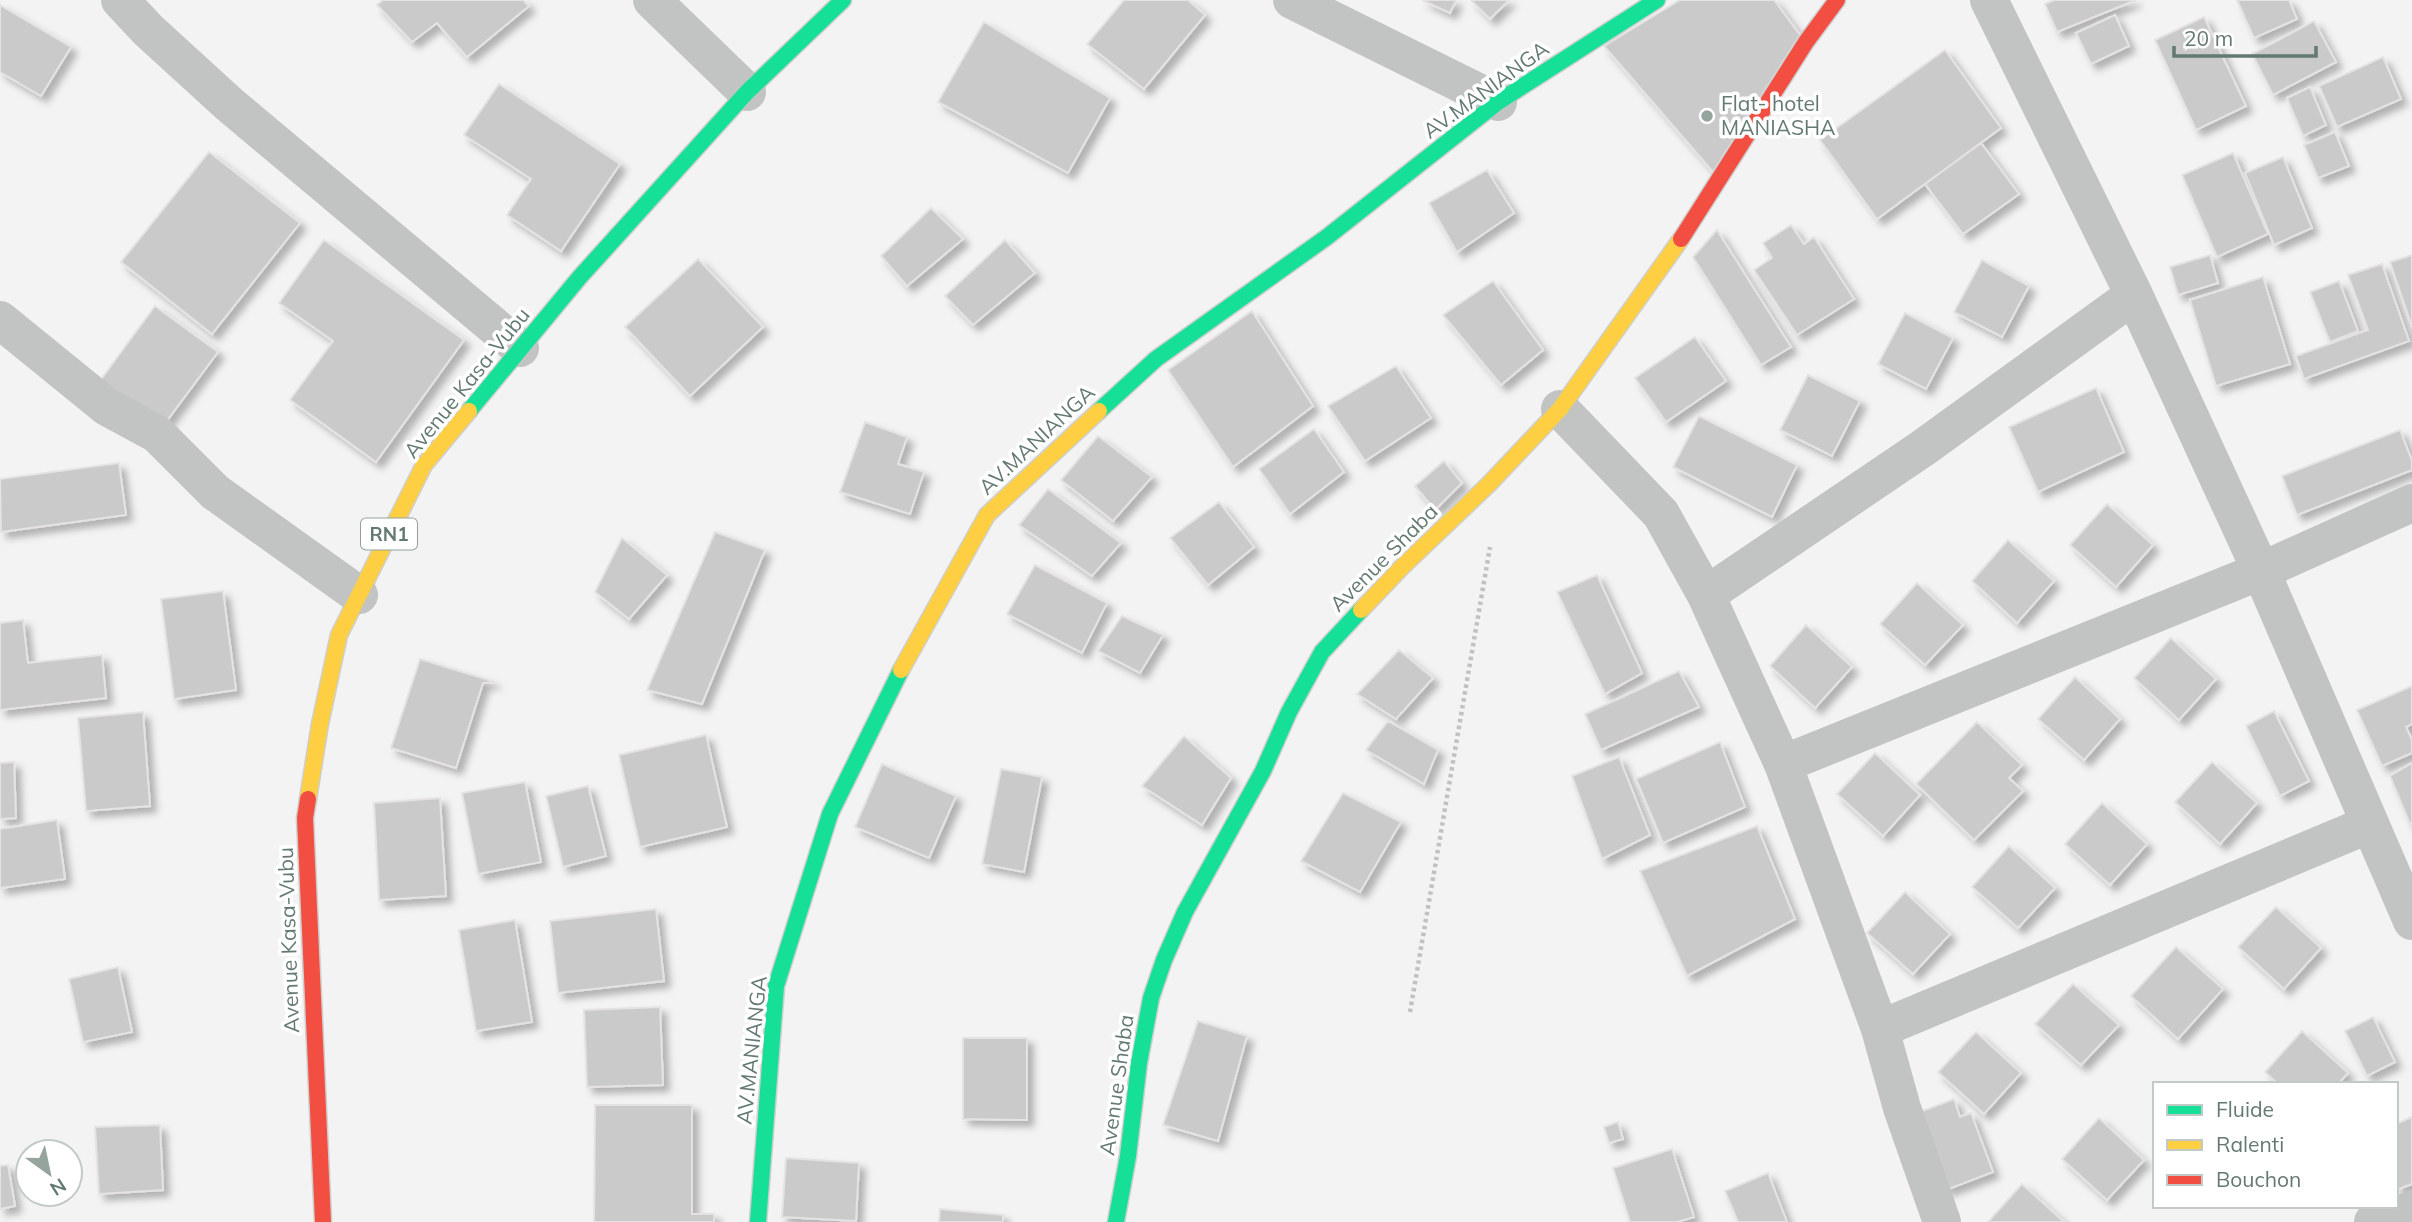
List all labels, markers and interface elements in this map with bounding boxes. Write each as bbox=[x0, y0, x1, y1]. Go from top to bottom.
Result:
scale bar bbox=[2174, 14, 2316, 58]
text: 20 m bbox=[2184, 25, 2233, 51]
street label: AV.MANIANGA bbox=[1417, 35, 1554, 144]
place label: Flat- hotel MANIASHA bbox=[1721, 90, 1836, 140]
marker: Flat- hotel MANIASHA bbox=[1699, 108, 1715, 124]
street label: Avenue Kasa-Vubu bbox=[398, 302, 535, 463]
street label: AV.MANIANGA bbox=[973, 379, 1100, 500]
street label: Avenue Shaba bbox=[1324, 498, 1443, 617]
road number: RN1 bbox=[361, 519, 417, 550]
street label: Avenue Kasa-Vubu bbox=[272, 847, 304, 1033]
street label: AV.MANIANGA bbox=[730, 974, 772, 1125]
street label: Avenue Shaba bbox=[1093, 1013, 1139, 1157]
legend bbox=[2153, 1082, 2398, 1208]
text: Fluide bbox=[2216, 1096, 2274, 1122]
text: Ralenti bbox=[2216, 1131, 2284, 1157]
north arrow bbox=[14, 1138, 84, 1208]
text: Bouchon bbox=[2216, 1166, 2301, 1192]
text: N bbox=[46, 1173, 71, 1201]

